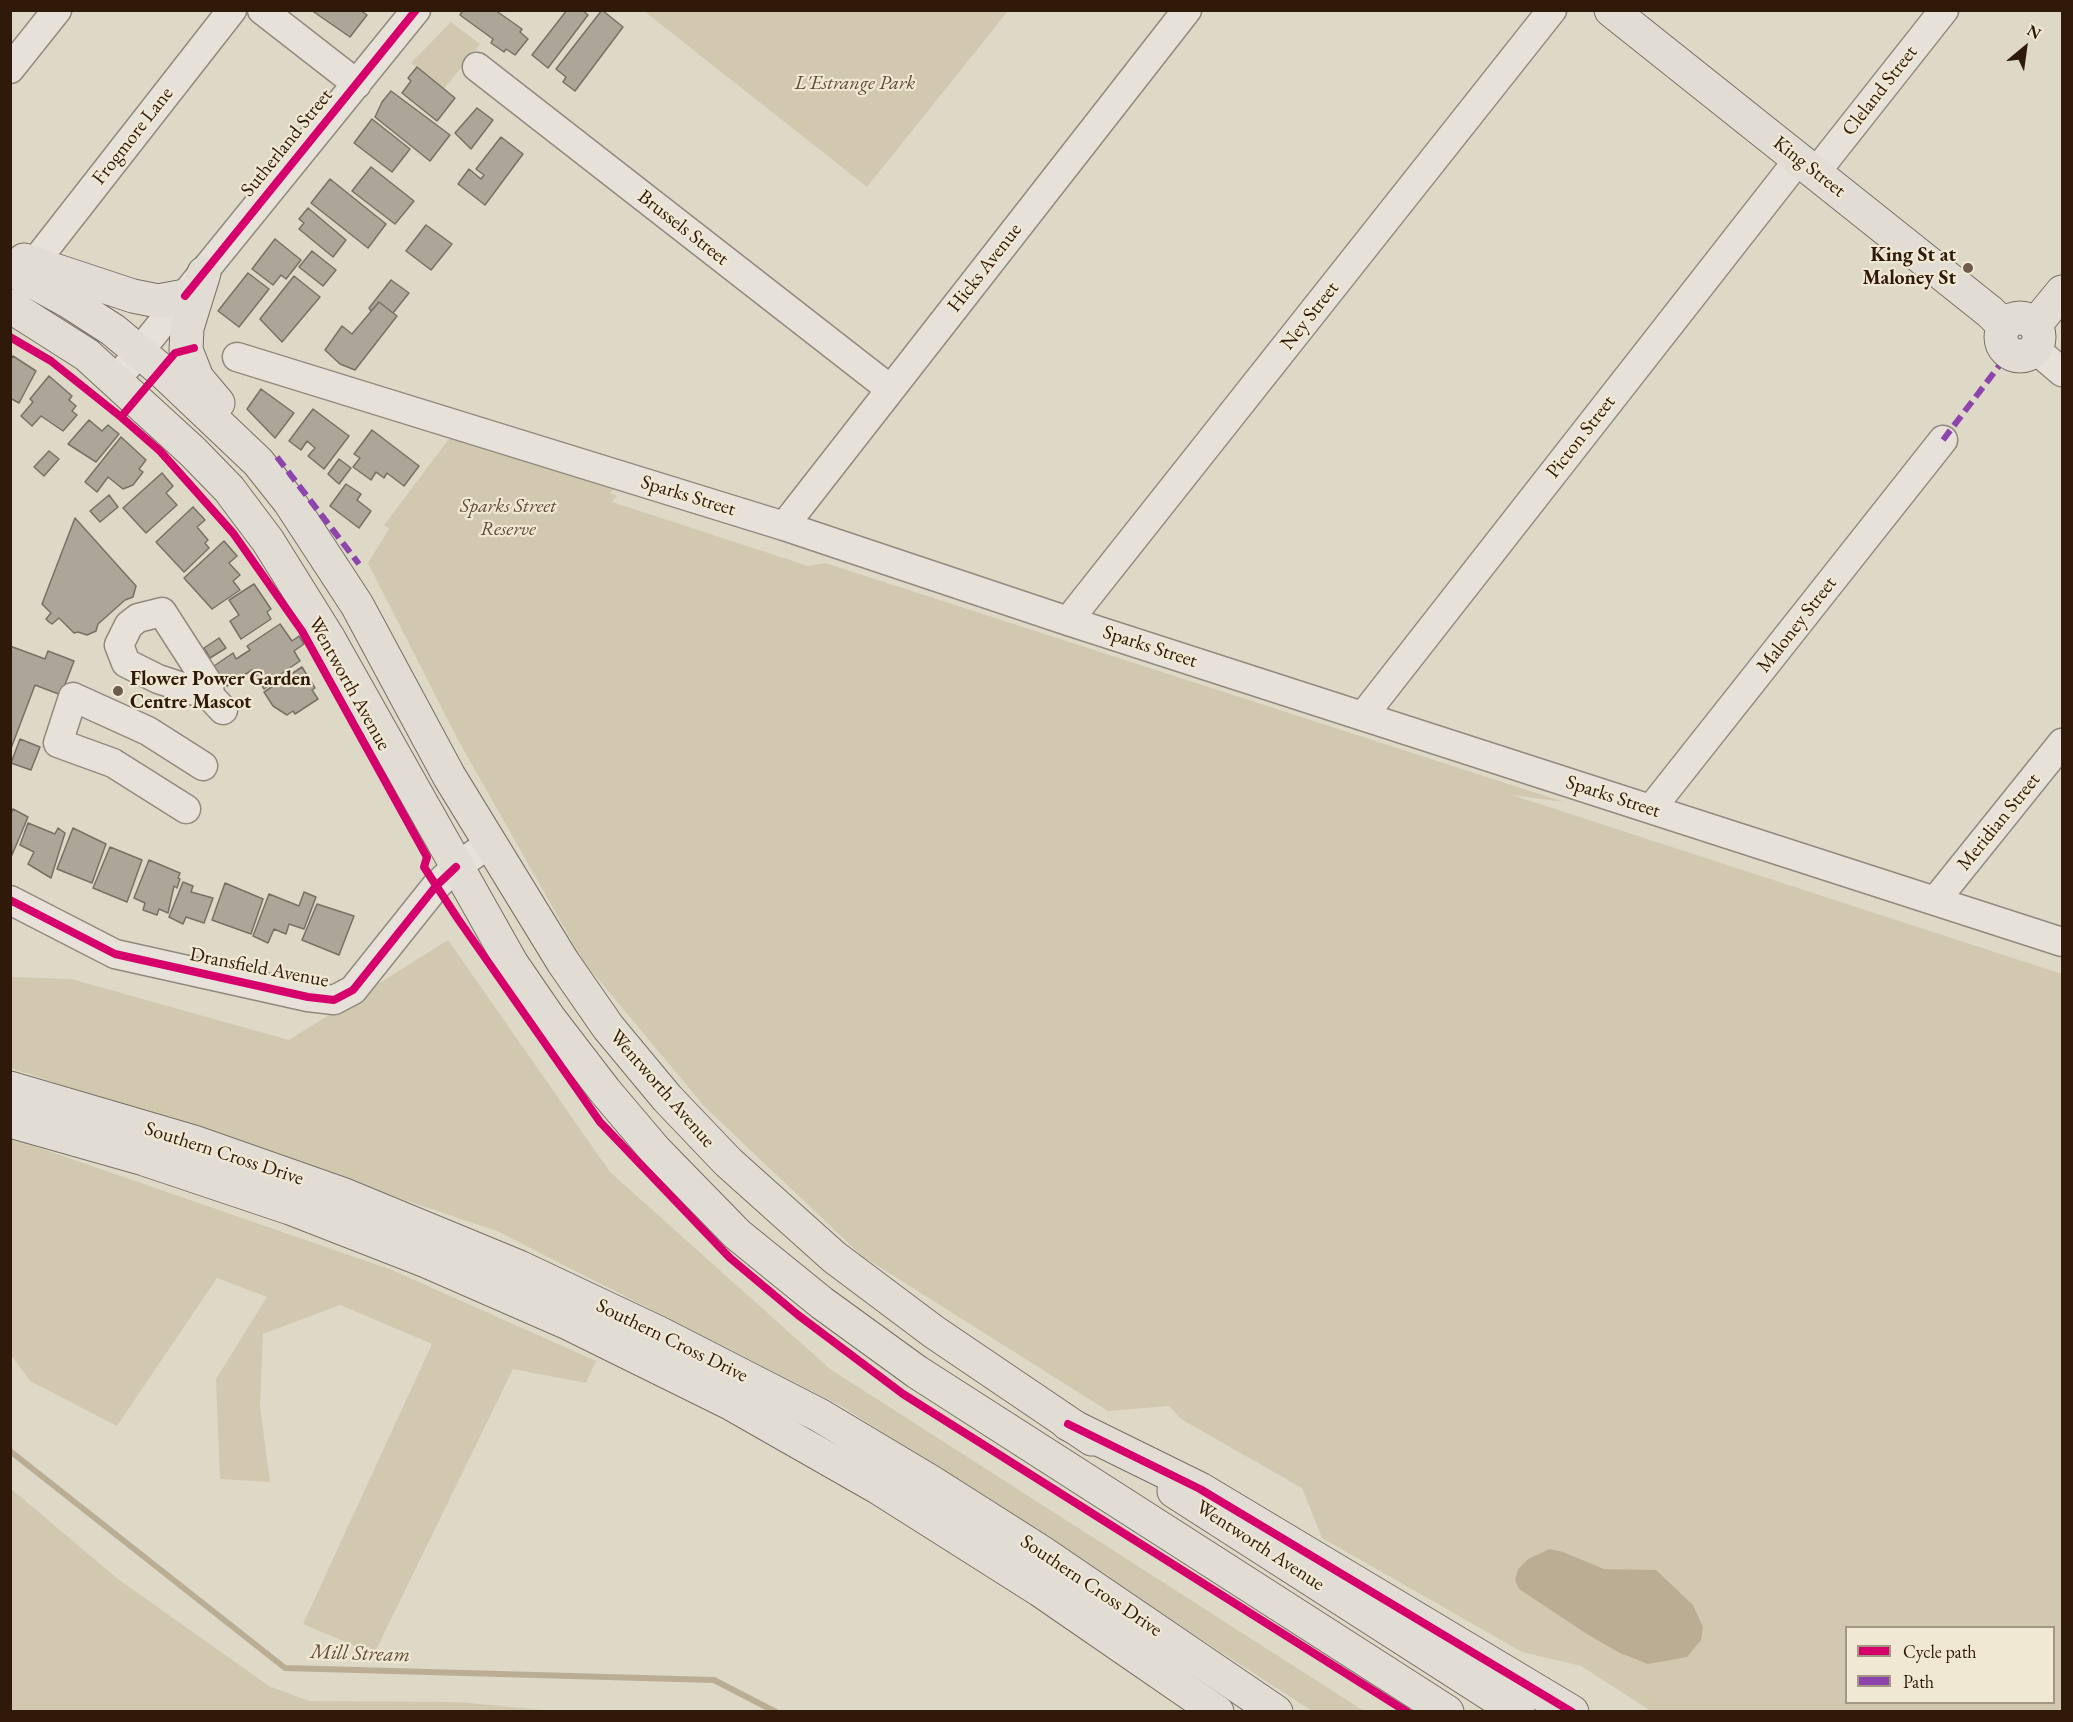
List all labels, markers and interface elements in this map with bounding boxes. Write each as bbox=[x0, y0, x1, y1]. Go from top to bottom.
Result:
north arrow bbox=[1995, 18, 2055, 78]
text: N bbox=[2023, 19, 2045, 44]
street label: Cleland Street bbox=[1837, 41, 1923, 141]
park label: L'Estrange Park bbox=[795, 72, 915, 96]
street label: Frogmore Lane bbox=[87, 82, 179, 190]
street label: Sutherland Street bbox=[236, 84, 338, 202]
street label: King Street bbox=[1768, 131, 1850, 203]
street label: Brussels Street bbox=[633, 185, 733, 271]
street label: Hicks Avenue bbox=[943, 219, 1027, 317]
place label: King St at Maloney St bbox=[1862, 244, 1956, 291]
marker: King St at Maloney St bbox=[1961, 261, 1975, 275]
street label: Ney Street bbox=[1276, 277, 1344, 355]
street label: Picton Street bbox=[1541, 391, 1621, 483]
street label: Sparks Street bbox=[638, 470, 738, 522]
park label: Sparks Street Reserve bbox=[460, 495, 556, 542]
street label: Maloney Street bbox=[1752, 572, 1842, 678]
street label: Wentworth Avenue bbox=[302, 613, 396, 755]
street label: Sparks Street bbox=[1100, 620, 1200, 674]
place label: Flower Power Garden Centre Mascot bbox=[130, 668, 311, 715]
marker: Flower Power Garden Centre Mascot bbox=[111, 684, 125, 698]
street label: Meridian Street bbox=[1952, 768, 2046, 876]
street label: Sparks Street bbox=[1563, 770, 1663, 824]
street label: Dransfield Avenue bbox=[187, 943, 331, 993]
street label: Wentworth Avenue bbox=[604, 1025, 720, 1153]
street label: Southern Cross Drive bbox=[141, 1117, 307, 1191]
street label: Southern Cross Drive bbox=[592, 1294, 752, 1388]
street label: Wentworth Avenue bbox=[1191, 1495, 1329, 1597]
street label: Southern Cross Drive bbox=[1016, 1530, 1166, 1642]
legend bbox=[1845, 1626, 2055, 1704]
water label: Mill Stream bbox=[310, 1640, 410, 1668]
text: Cycle path bbox=[1903, 1640, 1977, 1663]
text: Path bbox=[1903, 1670, 1934, 1693]

